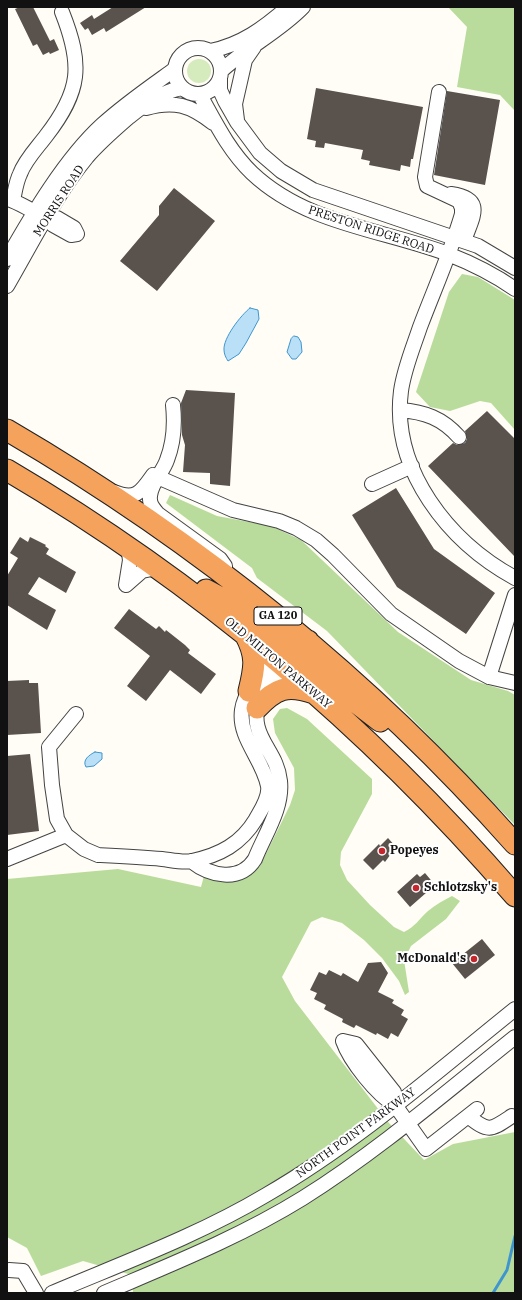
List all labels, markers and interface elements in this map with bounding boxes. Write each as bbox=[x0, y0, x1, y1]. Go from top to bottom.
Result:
street label: MORRIS ROAD bbox=[31, 163, 87, 239]
street label: PRESTON RIDGE ROAD bbox=[306, 203, 436, 257]
road number: GA 120 bbox=[254, 607, 302, 625]
street label: OLD MILTON PARKWAY bbox=[222, 614, 334, 712]
place label: Popeyes bbox=[390, 844, 439, 858]
marker: Popeyes bbox=[377, 846, 387, 856]
place label: Schlotzsky's bbox=[424, 881, 497, 895]
marker: Schlotzsky's bbox=[411, 883, 421, 893]
place label: McDonald's bbox=[397, 952, 466, 966]
marker: McDonald's bbox=[469, 954, 479, 964]
street label: NORTH POINT PARKWAY bbox=[293, 1085, 419, 1181]

